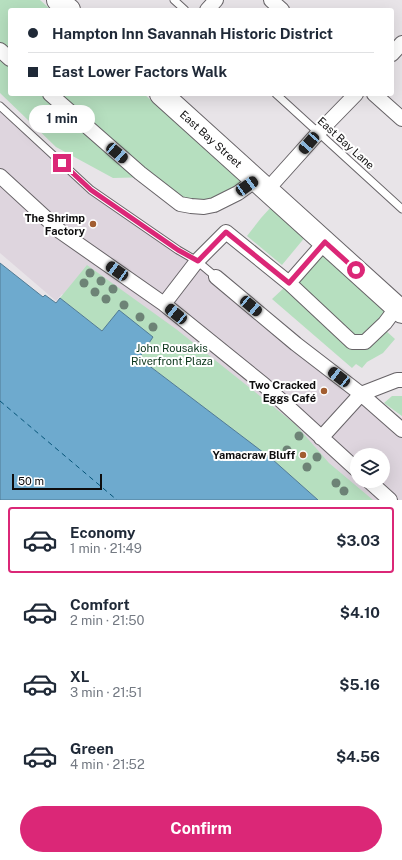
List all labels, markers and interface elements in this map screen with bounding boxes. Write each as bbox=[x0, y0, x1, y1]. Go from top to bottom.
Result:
text: Hampton Inn Savannah Historic District bbox=[52, 25, 333, 42]
text: East Lower Factors Walk bbox=[52, 63, 227, 80]
callout: 1 min bbox=[29, 105, 95, 133]
street label: East Bay Street bbox=[178, 108, 244, 170]
text: 1 min bbox=[46, 111, 78, 126]
street label: East Bay Lane bbox=[315, 115, 377, 171]
car bbox=[297, 130, 321, 156]
car bbox=[104, 141, 130, 165]
route end bbox=[53, 154, 71, 172]
car bbox=[234, 174, 260, 198]
place label: The Shrimp Factory bbox=[25, 212, 86, 237]
marker: The Shrimp Factory bbox=[88, 219, 98, 229]
car bbox=[104, 259, 130, 283]
route start bbox=[347, 261, 365, 279]
car bbox=[238, 294, 264, 318]
car bbox=[163, 302, 189, 326]
park label: John Rousakis Riverfront Plaza bbox=[131, 342, 213, 367]
car bbox=[326, 365, 352, 389]
place label: Two Cracked Eggs Café bbox=[249, 379, 316, 404]
marker: Two Cracked Eggs Café bbox=[319, 386, 329, 396]
map controls bbox=[350, 448, 390, 488]
button: layers bbox=[350, 448, 390, 488]
place label: Yamacraw Bluff bbox=[213, 449, 296, 461]
marker: Yamacraw Bluff bbox=[298, 450, 308, 460]
scale bar bbox=[12, 472, 102, 491]
text: 50 m bbox=[18, 475, 44, 487]
icon: car bbox=[22, 522, 58, 558]
text: Economy bbox=[70, 524, 135, 541]
text: $3.03 bbox=[336, 532, 380, 549]
text: 1 min · 21:49 bbox=[70, 541, 142, 556]
icon: car bbox=[22, 594, 58, 630]
text: Comfort bbox=[70, 596, 130, 613]
text: $4.10 bbox=[340, 604, 380, 621]
text: 2 min · 21:50 bbox=[70, 613, 144, 628]
icon: car bbox=[22, 666, 58, 702]
text: XL bbox=[70, 668, 89, 685]
text: $5.16 bbox=[339, 676, 380, 693]
text: 3 min · 21:51 bbox=[70, 685, 142, 700]
icon: car bbox=[22, 738, 58, 774]
text: Green bbox=[70, 740, 114, 757]
text: $4.56 bbox=[336, 748, 380, 765]
text: 4 min · 21:52 bbox=[70, 757, 145, 772]
button: Confirm bbox=[20, 806, 382, 852]

